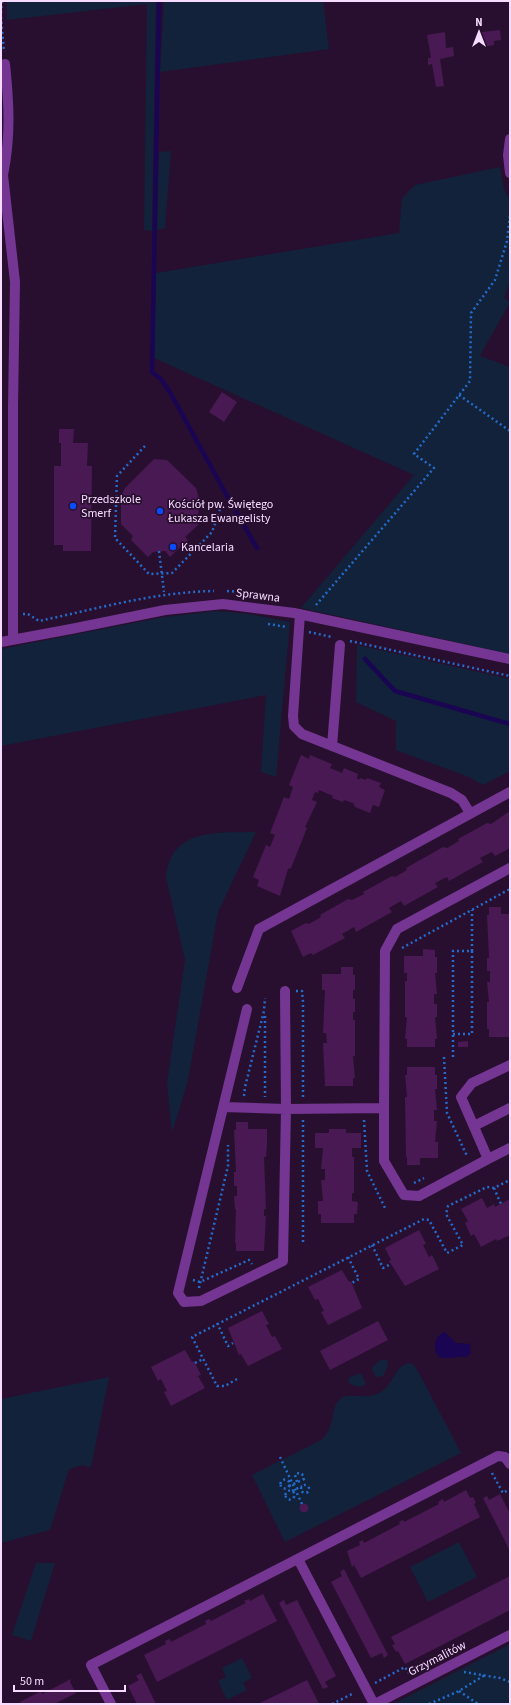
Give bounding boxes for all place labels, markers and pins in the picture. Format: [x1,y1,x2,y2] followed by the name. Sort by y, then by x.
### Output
[81,491,141,522] place label: Przedszkole Smerf
[167,496,273,527] place label: Kościół pw. Świętego Łukasza Ewangelisty
[68,501,78,511] marker: Przedszkole Smerf
[155,506,165,516] marker: Kościół pw. Świętego Łukasza Ewangelisty
[181,539,234,556] place label: Kancelaria
[168,542,178,552] marker: Kancelaria

